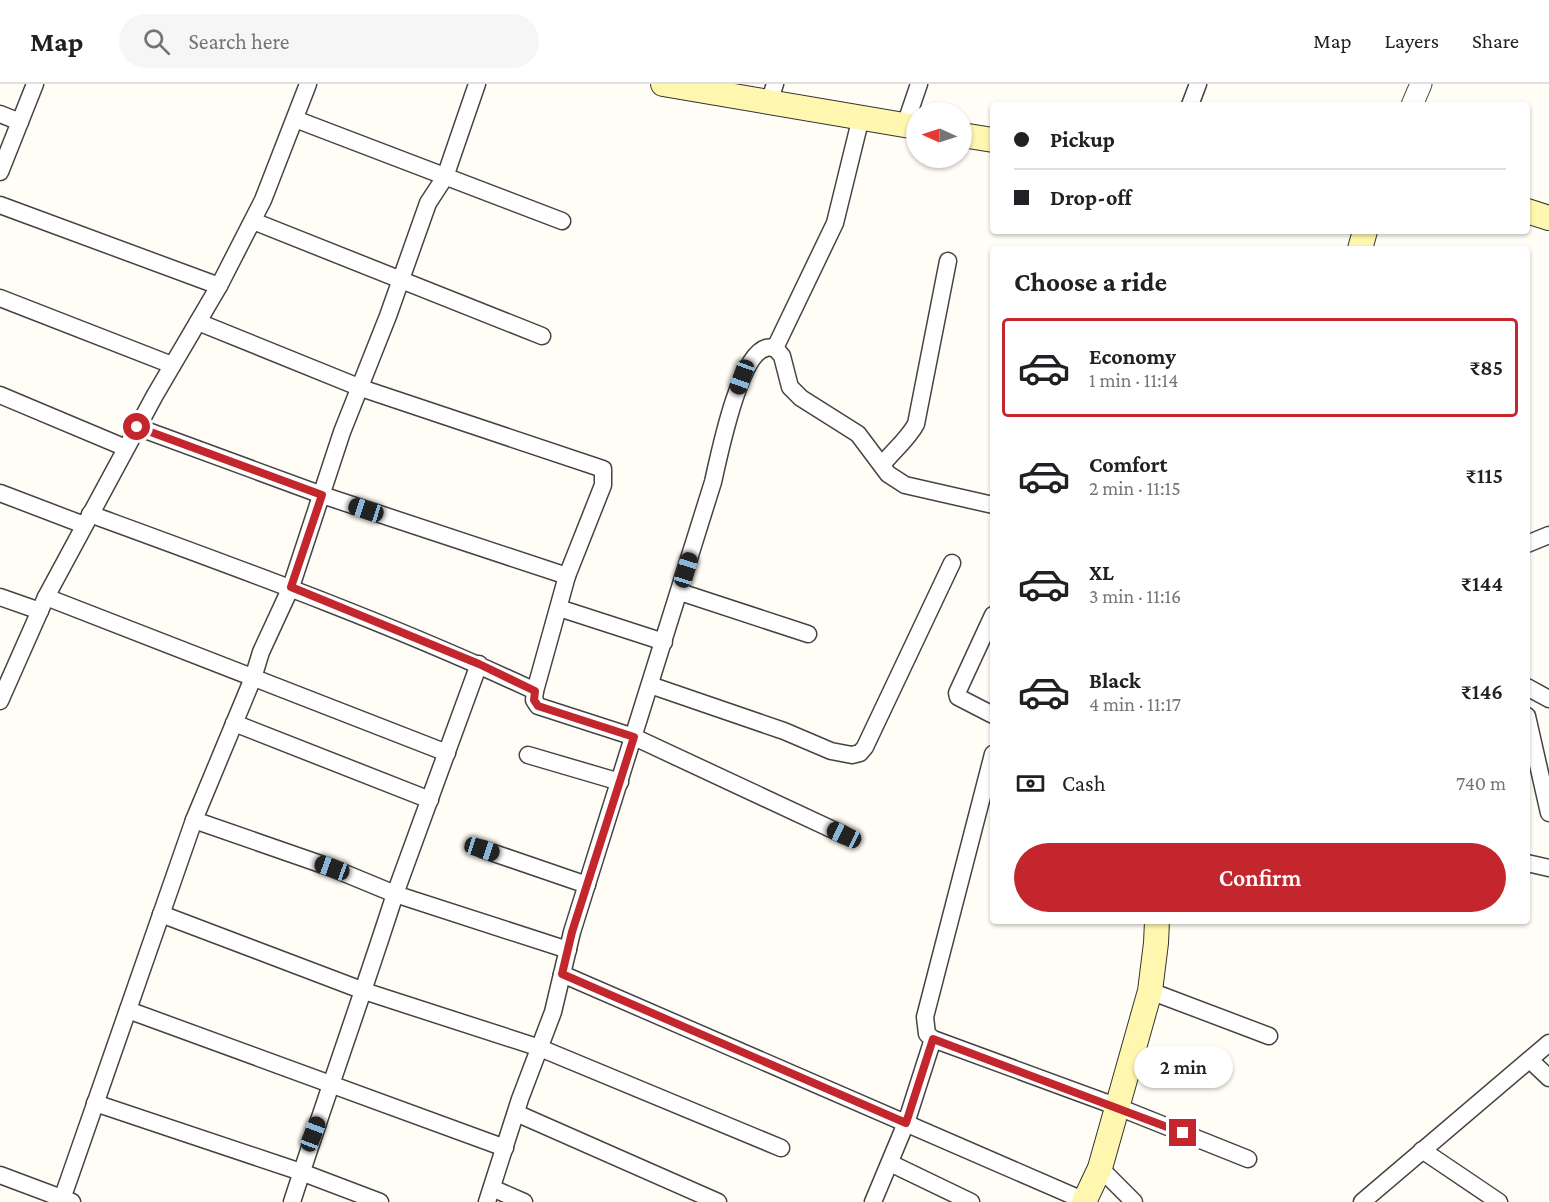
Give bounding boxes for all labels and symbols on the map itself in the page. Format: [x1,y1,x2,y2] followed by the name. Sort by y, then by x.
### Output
[906,102,972,168] north arrow
[727,357,757,397] car
[123,413,150,440] route start
[346,496,386,524] car
[672,550,700,590] car
[824,819,864,851] car
[462,835,502,863] car
[312,853,352,883] car
[1134,1046,1232,1088] callout: 2 min
[298,1114,328,1154] car
[1169,1119,1196,1146] route end

